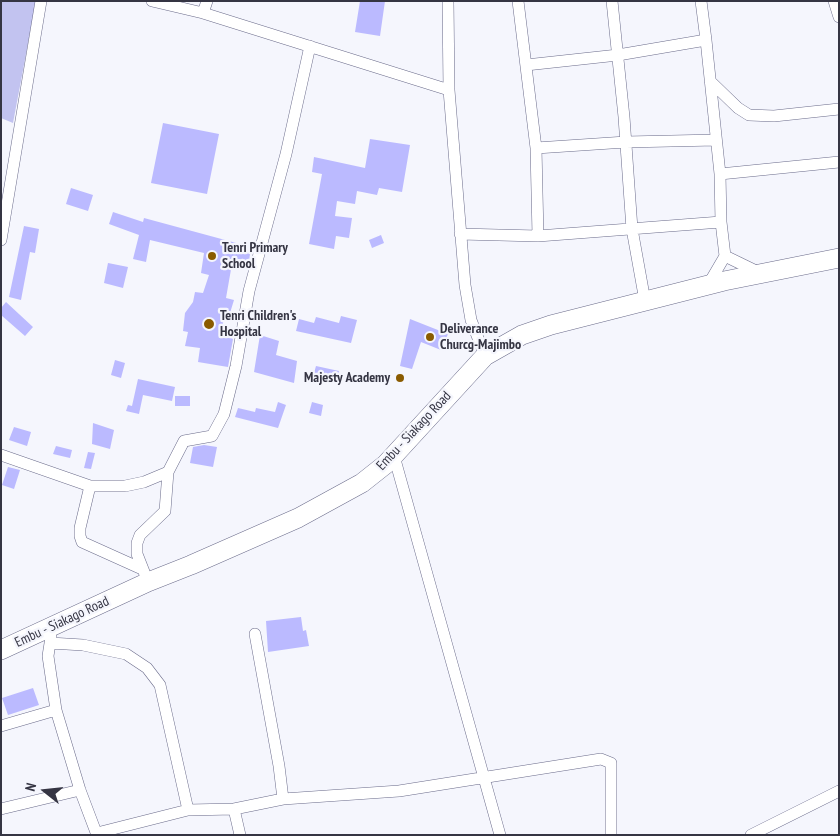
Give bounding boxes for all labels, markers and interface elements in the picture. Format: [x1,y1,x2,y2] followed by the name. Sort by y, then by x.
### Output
[222,240,288,272] place label: Tenri Primary School
[206,250,218,262] marker: Tenri Primary School
[220,308,296,341] place label: Tenri Children's Hospital
[202,317,216,331] marker: Tenri Children's Hospital
[440,321,521,354] place label: Deliverance Churcg-Majimbo
[424,331,436,343] marker: Deliverance Churcg-Majimbo
[304,370,390,386] place label: Majesty Academy
[394,372,406,384] marker: Majesty Academy
[373,388,455,474] street label: Embu - Siakago Road
[12,593,112,651] street label: Embu - Siakago Road
[20,766,70,816] north arrow
[21,781,40,793] text: N

